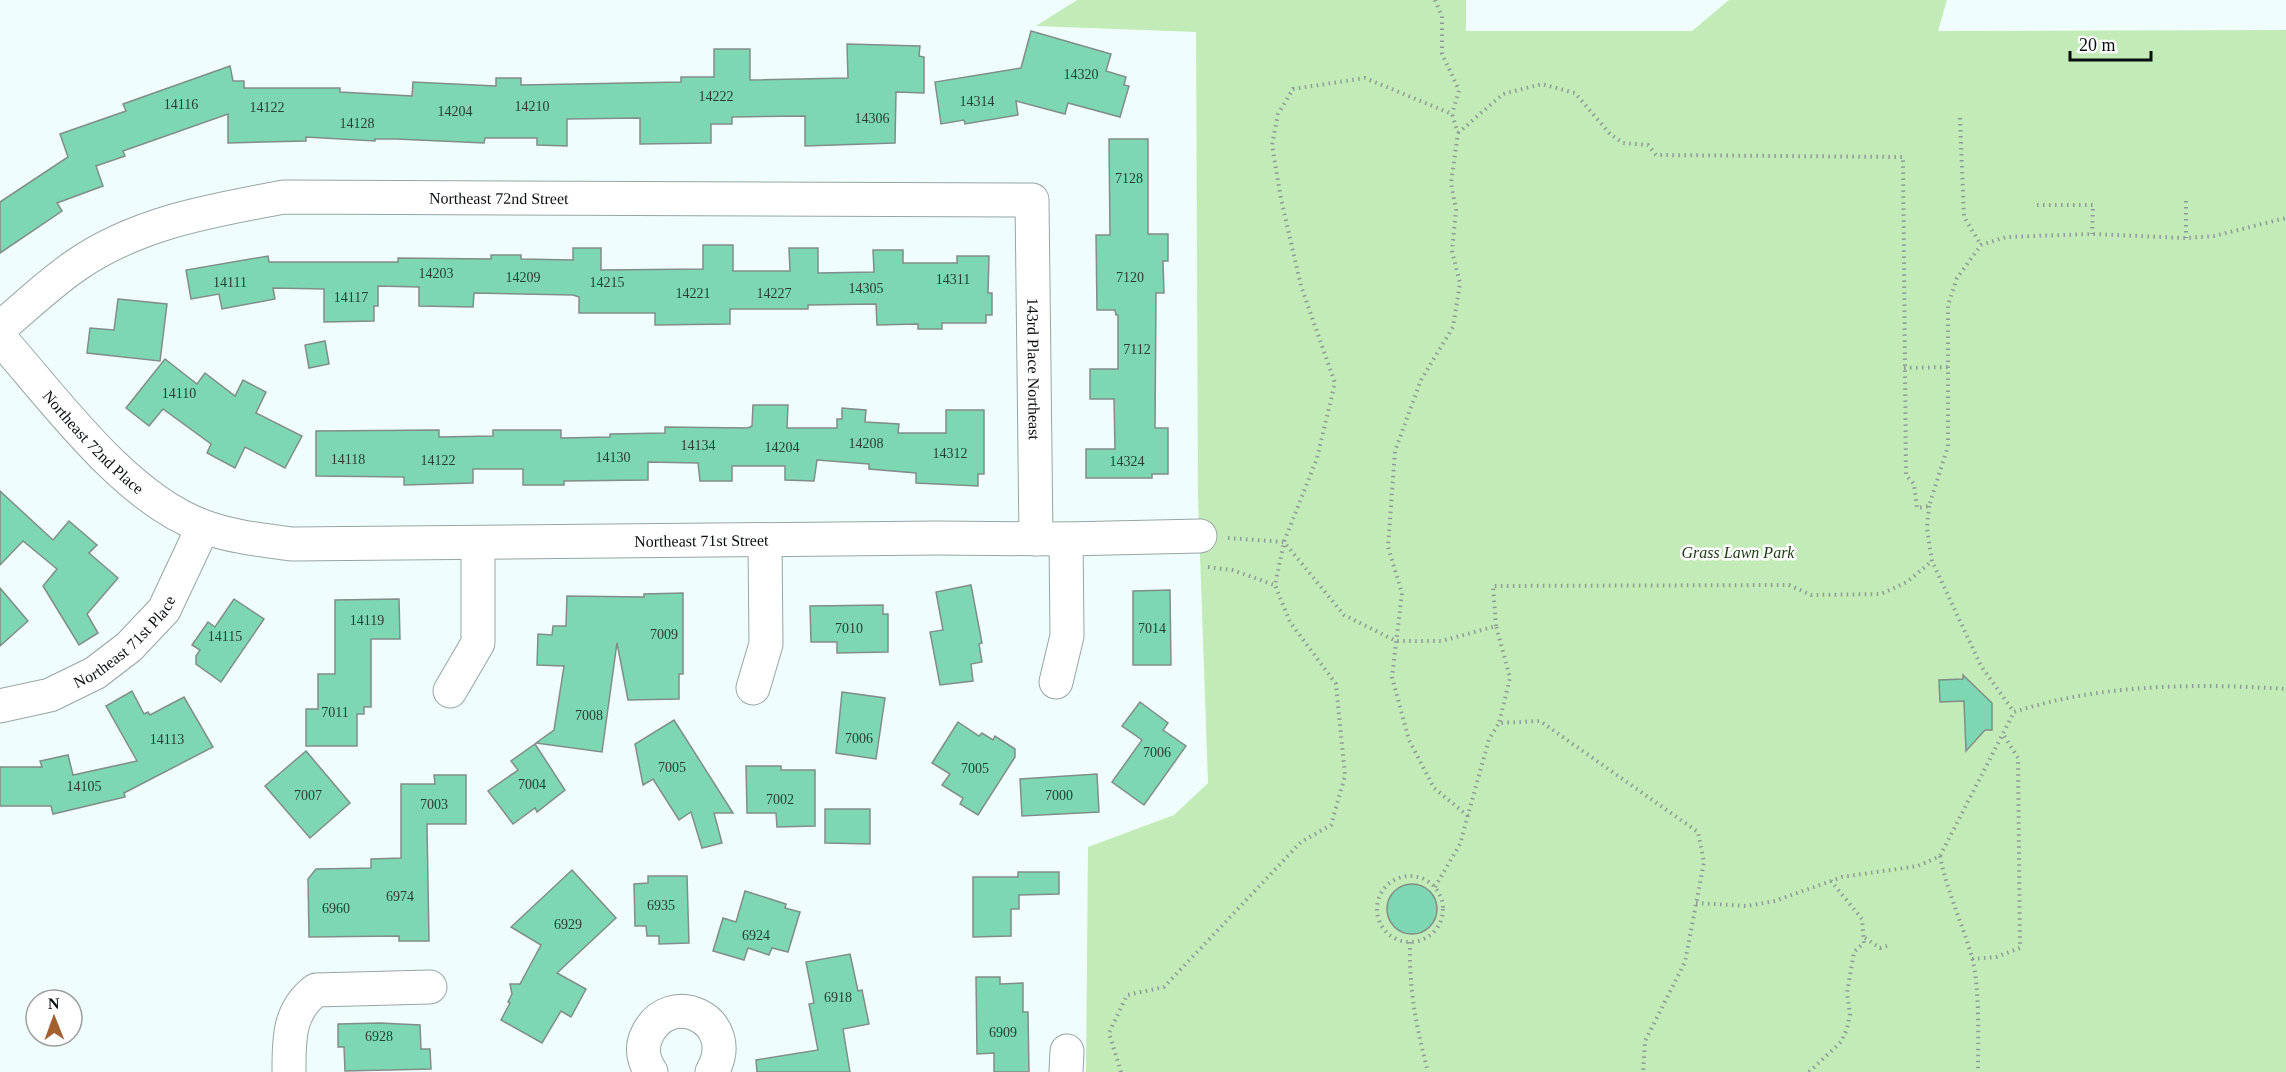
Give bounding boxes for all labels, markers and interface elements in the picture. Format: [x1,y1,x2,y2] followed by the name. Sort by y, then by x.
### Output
[2070,24,2151,62] scale bar
[2079,35,2116,55] text: 20 m
[1064,67,1099,82] house number: 14320
[699,89,734,104] house number: 14222
[960,94,995,109] house number: 14314
[164,97,198,112] house number: 14116
[515,99,550,114] house number: 14210
[250,100,285,115] house number: 14122
[438,104,473,119] house number: 14204
[855,111,890,126] house number: 14306
[340,116,375,131] house number: 14128
[1115,171,1143,186] house number: 7128
[429,189,569,207] street label: Northeast 72nd Street
[419,266,454,281] house number: 14203
[506,270,541,285] house number: 14209
[1116,270,1144,285] house number: 7120
[936,272,970,287] house number: 14311
[213,275,247,290] house number: 14111
[590,275,625,290] house number: 14215
[849,281,884,296] house number: 14305
[676,286,711,301] house number: 14221
[757,286,792,301] house number: 14227
[334,290,368,305] house number: 14117
[1025,297,1043,441] street label: 143rd Place Northeast
[1123,342,1151,357] house number: 7112
[162,386,196,401] house number: 14110
[40,387,147,497] street label: Northeast 72nd Place
[849,436,884,451] house number: 14208
[681,438,716,453] house number: 14134
[765,440,800,455] house number: 14204
[933,446,968,461] house number: 14312
[596,450,631,465] house number: 14130
[331,452,365,467] house number: 14118
[421,453,456,468] house number: 14122
[1110,454,1145,469] house number: 14324
[634,531,769,549] street label: Northeast 71st Street
[1682,544,1795,561] park label: Grass Lawn Park
[71,593,178,691] street label: Northeast 71st Place
[350,613,384,628] house number: 14119
[835,621,863,636] house number: 7010
[1138,621,1166,636] house number: 7014
[650,627,678,642] house number: 7009
[208,629,242,644] house number: 14115
[321,705,349,720] house number: 7011
[575,708,603,723] house number: 7008
[845,731,873,746] house number: 7006
[150,732,184,747] house number: 14113
[1143,745,1171,760] house number: 7006
[658,760,686,775] house number: 7005
[961,761,989,776] house number: 7005
[518,777,546,792] house number: 7004
[67,779,102,794] house number: 14105
[294,788,322,803] house number: 7007
[1045,788,1073,803] house number: 7000
[766,792,794,807] house number: 7002
[420,797,448,812] house number: 7003
[386,889,414,904] house number: 6974
[647,898,675,913] house number: 6935
[322,901,350,916] house number: 6960
[554,917,582,932] house number: 6929
[742,928,770,943] house number: 6924
[24,988,84,1048] north arrow
[824,990,852,1005] house number: 6918
[48,995,60,1012] text: N
[989,1025,1017,1040] house number: 6909
[365,1029,393,1044] house number: 6928

